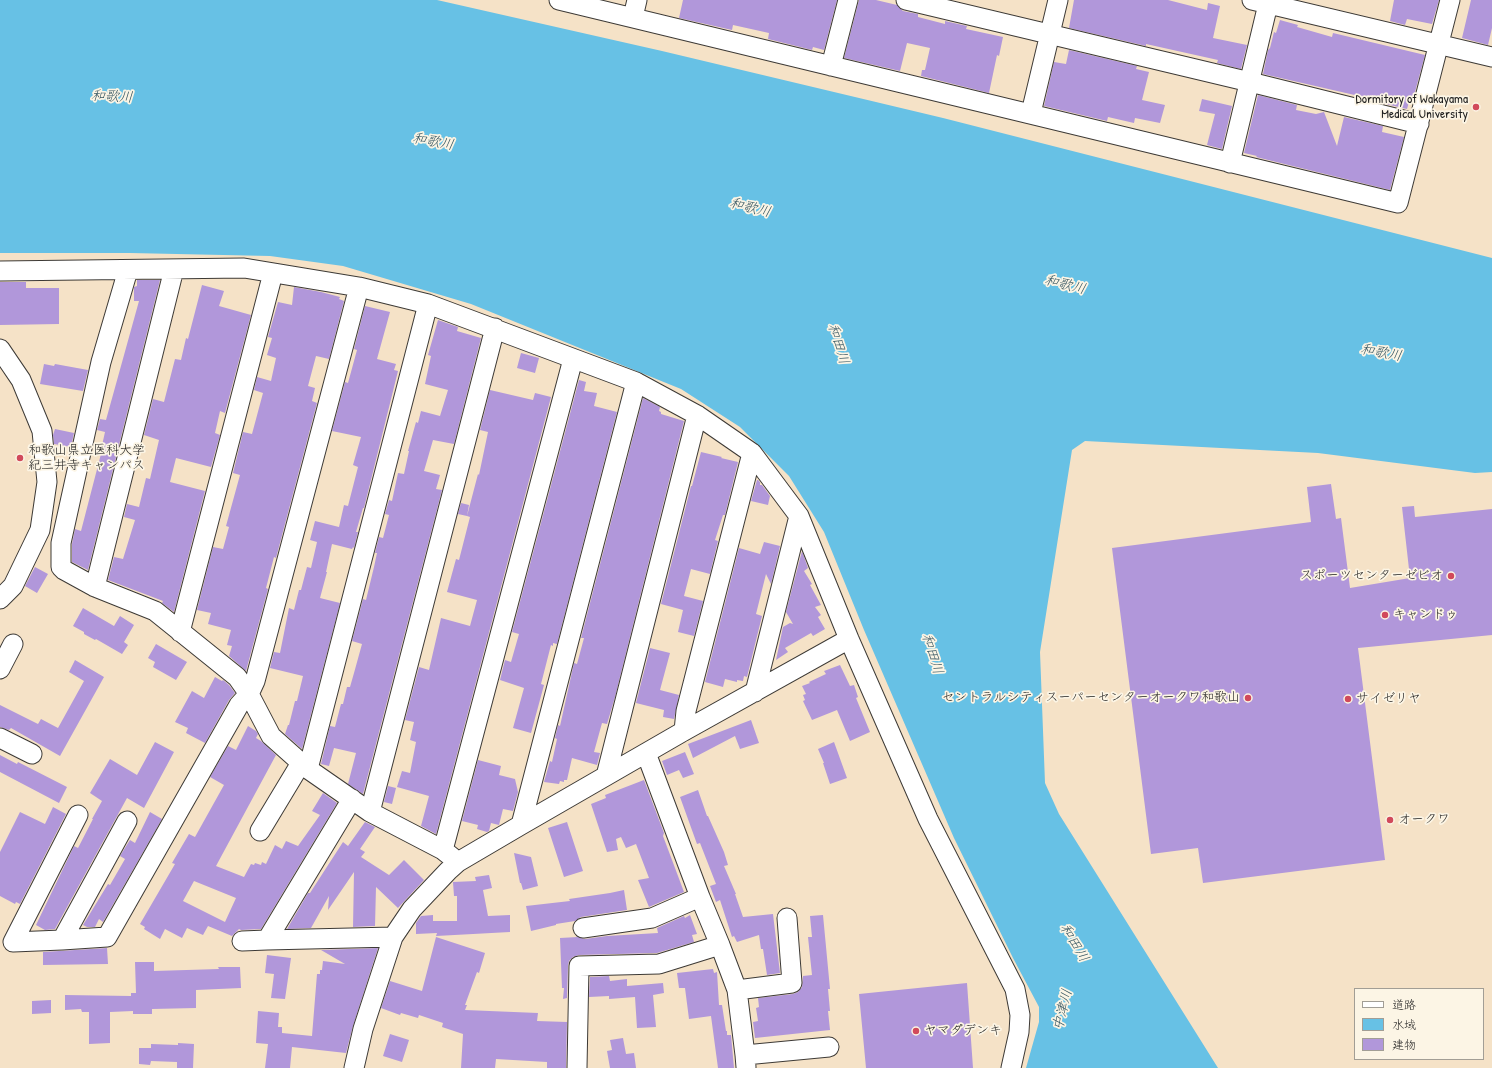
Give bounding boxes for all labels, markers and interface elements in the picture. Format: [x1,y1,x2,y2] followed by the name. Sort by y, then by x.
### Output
[91,88,133,106] water label: 和歌川
[1356,92,1468,123] place label: Dormitory of Wakayama Medical University
[1471,102,1481,112] marker: Dormitory of Wakayama Medical University
[411,130,455,154] water label: 和歌川
[728,195,772,221] water label: 和歌川
[1043,272,1087,298] water label: 和歌川
[824,321,852,367] water label: 和田川
[1359,341,1403,365] water label: 和歌川
[28,443,145,474] place label: 和歌山県立医科大学 紀三井寺キャンパス
[15,453,25,463] marker: 和歌山県立医科大学 紀三井寺キャンパス
[1300,568,1443,584] place label: スポーツセンターゼビオ
[1446,571,1456,581] marker: スポーツセンターゼビオ
[1393,607,1458,623] place label: キャンドゥ
[1380,610,1390,620] marker: キャンドゥ
[918,631,946,677] water label: 和田川
[942,690,1240,706] place label: セントラルシティスーパーセンターオークワ和歌山
[1356,691,1421,707] place label: サイゼリヤ
[1243,693,1253,703] marker: セントラルシティスーパーセンターオークワ和歌山
[1343,694,1353,704] marker: サイゼリヤ
[1398,812,1450,828] place label: オークワ
[1385,815,1395,825] marker: オークワ
[1056,921,1092,965] water label: 和田川
[1050,988,1076,1032] water label: 中津川
[1354,988,1484,1060] legend
[1392,996,1416,1013] text: 道路
[1392,1016,1416,1033] text: 水域
[924,1023,1002,1039] place label: ヤマダデンキ
[911,1026,921,1036] marker: ヤマダデンキ
[1392,1036,1416,1053] text: 建物

